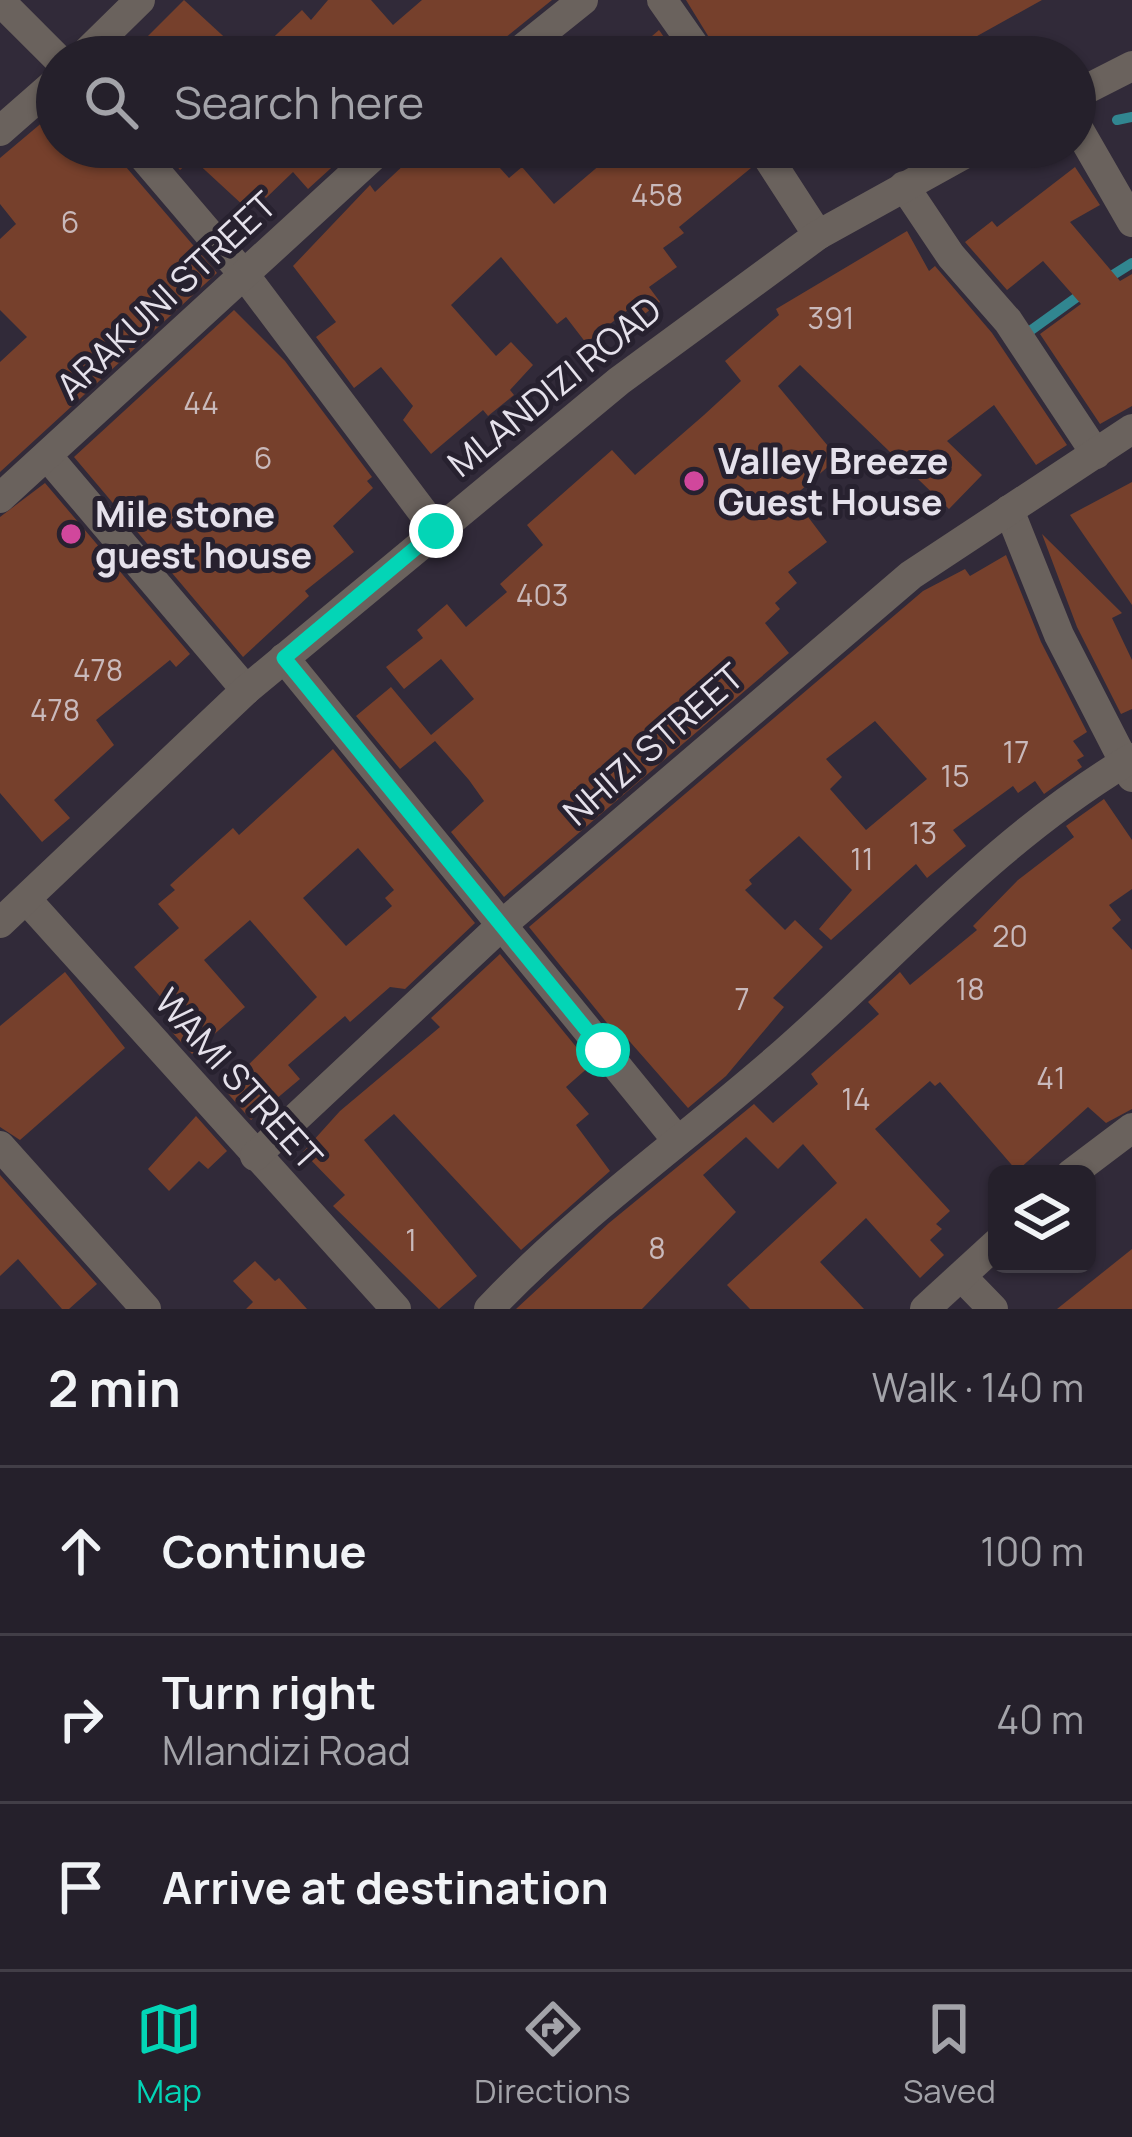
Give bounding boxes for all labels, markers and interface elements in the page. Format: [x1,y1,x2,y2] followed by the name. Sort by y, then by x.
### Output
[36,36,1096,168] search box
[78,69,144,135] icon: search
[174,71,424,133] text: Search here
[631,174,683,215] house number: 458
[45,180,287,410] street label: ARAKUNI STREET
[61,201,79,242] house number: 6
[437,285,671,487] street label: MLANDIZI ROAD
[808,297,854,338] house number: 391
[183,382,219,423] house number: 44
[718,436,949,526] place label: Valley Breeze Guest House
[254,437,272,478] house number: 6
[681,468,707,494] marker: Valley Breeze Guest House
[95,489,312,579] place label: Mile stone guest house
[409,504,463,558] route end
[58,521,84,547] marker: Mile stone guest house
[516,574,568,615] house number: 403
[73,649,123,690] house number: 478
[552,652,754,836] street label: NHIZI STREET
[30,689,80,730] house number: 478
[1003,731,1029,772] house number: 17
[940,755,970,796] house number: 15
[909,812,937,853] house number: 13
[850,838,874,879] house number: 11
[992,915,1028,956] house number: 20
[955,968,985,1009] house number: 18
[144,978,334,1181] street label: WAMI STREET
[734,978,750,1019] house number: 7
[576,1023,630,1077] route start
[1036,1057,1066,1098] house number: 41
[841,1078,871,1119] house number: 14
[988,1165,1096,1273] map controls
[988,1165,1096,1273] button: layers
[405,1219,417,1260] house number: 1
[648,1227,666,1268] house number: 8
[48,1353,181,1422] text: 2 min
[872,1360,1084,1414] text: Walk · 140 m
[48,1518,114,1584] icon: ahead
[162,1520,367,1582] text: Continue
[980,1524,1084,1578] text: 100 m
[162,1661,376,1723] text: Turn right
[48,1686,114,1752] icon: right
[996,1692,1084,1746] text: 40 m
[162,1723,411,1777] text: Mlandizi Road
[48,1854,114,1920] icon: arrive
[162,1856,609,1918] text: Arrive at destination
[136,1996,202,2113] tab: Map
[474,1996,631,2113] tab: Directions
[903,1996,996,2113] tab: Saved

